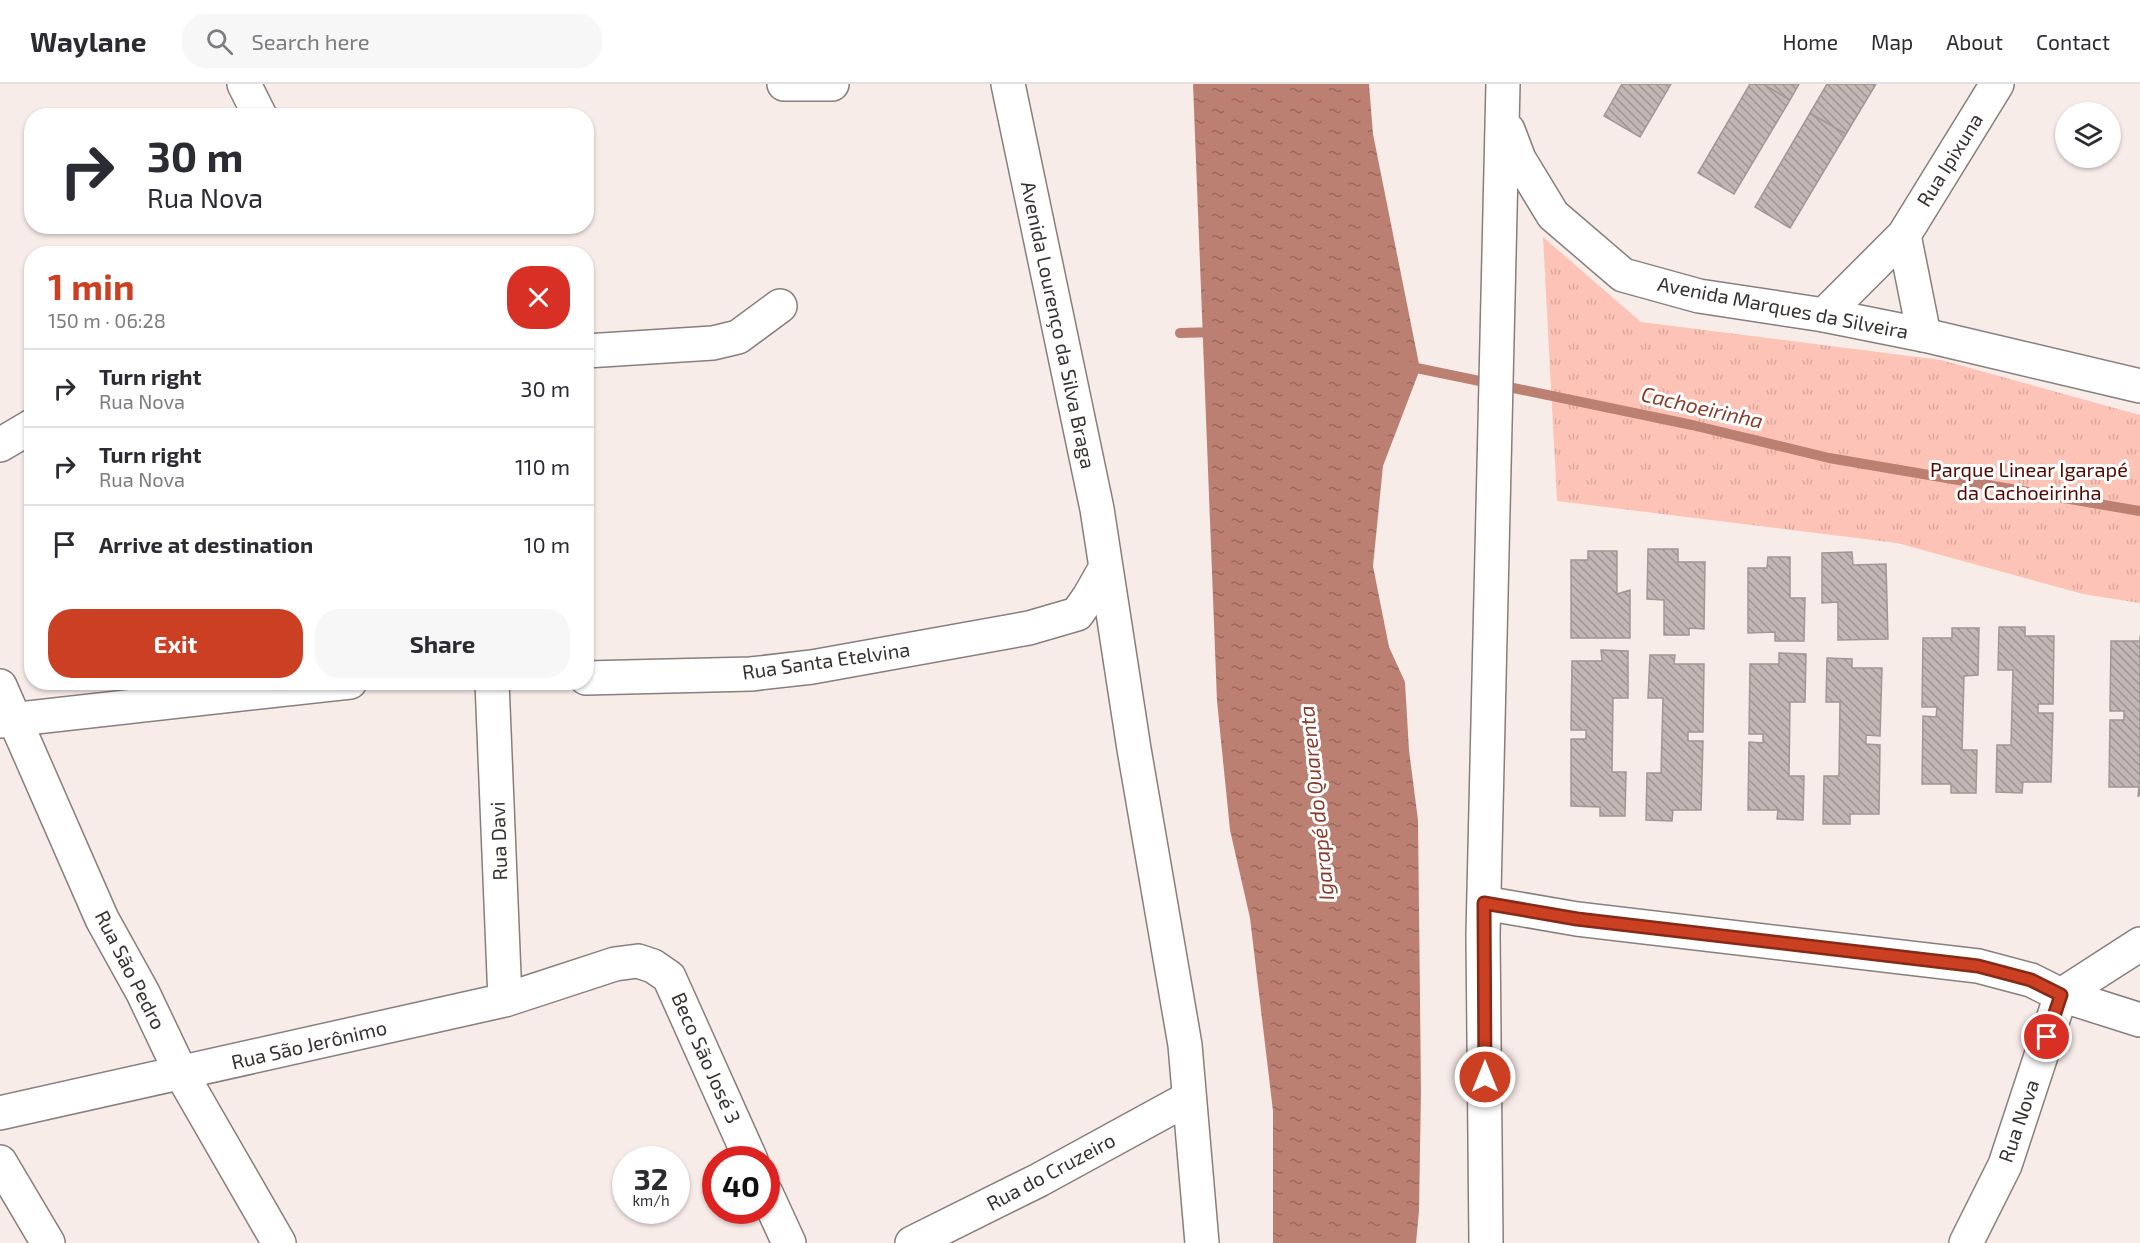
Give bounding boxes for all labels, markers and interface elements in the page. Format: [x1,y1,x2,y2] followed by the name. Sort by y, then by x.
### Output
[182,14,602,68] search box
[30,24,146,58] text: Waylane
[203,25,236,58] icon: search
[251,28,370,54] text: Search here
[1782,29,1838,54] text: Home
[1871,29,1913,54] text: Map
[1946,29,2003,54] text: About
[2036,29,2110,54] text: Contact
[2055,102,2121,168] map controls
[2055,102,2121,168] button: layers
[1911,108,1987,211] street label: Rua Ipixuna
[147,130,243,180] text: 30 m
[48,132,126,210] icon: right
[1016,179,1101,471] street label: Avenida Lourenço da Silva Braga
[147,181,263,213] text: Rua Nova
[48,264,135,307] text: 1 min
[507,266,570,329] button: close
[1656,271,1911,343] street label: Avenida Marques da Silveira
[48,308,166,332] text: 150 m · 06:28
[99,363,201,389] text: Turn right
[48,372,81,405] icon: right
[520,375,570,401] text: 30 m
[1639,380,1766,433] water label: Cachoeirinha
[99,389,185,413] text: Rua Nova
[99,441,201,467] text: Turn right
[48,450,81,483] icon: right
[515,453,570,479] text: 110 m
[1930,457,2128,504] park label: Parque Linear Igarapé da Cachoeirinha
[99,467,185,491] text: Rua Nova
[48,528,81,561] icon: arrive
[99,531,313,557] text: Arrive at destination
[524,531,570,557] text: 10 m
[48,609,303,678] button: Exit
[315,609,570,678] button: Share
[740,636,911,684] street label: Rua Santa Etelvina
[1293,704,1339,902] water label: Igarapé do Quarenta
[485,801,511,881] street label: Rua Davi
[91,906,171,1033] street label: Rua São Pedro
[667,988,747,1127] street label: Beco São José 3
[2021,1011,2072,1062] pin
[229,1014,389,1074] street label: Rua São Jerônimo
[2030,1020,2063,1053] icon: arrive
[1453,1045,1517,1109] position arrow
[1993,1076,2043,1165] street label: Rua Nova
[982,1127,1119,1215] street label: Rua do Cruzeiro
[702,1146,780,1224] speed limit sign: 40
[634,1160,668,1196] text: 32
[632,1191,670,1209] text: km/h

